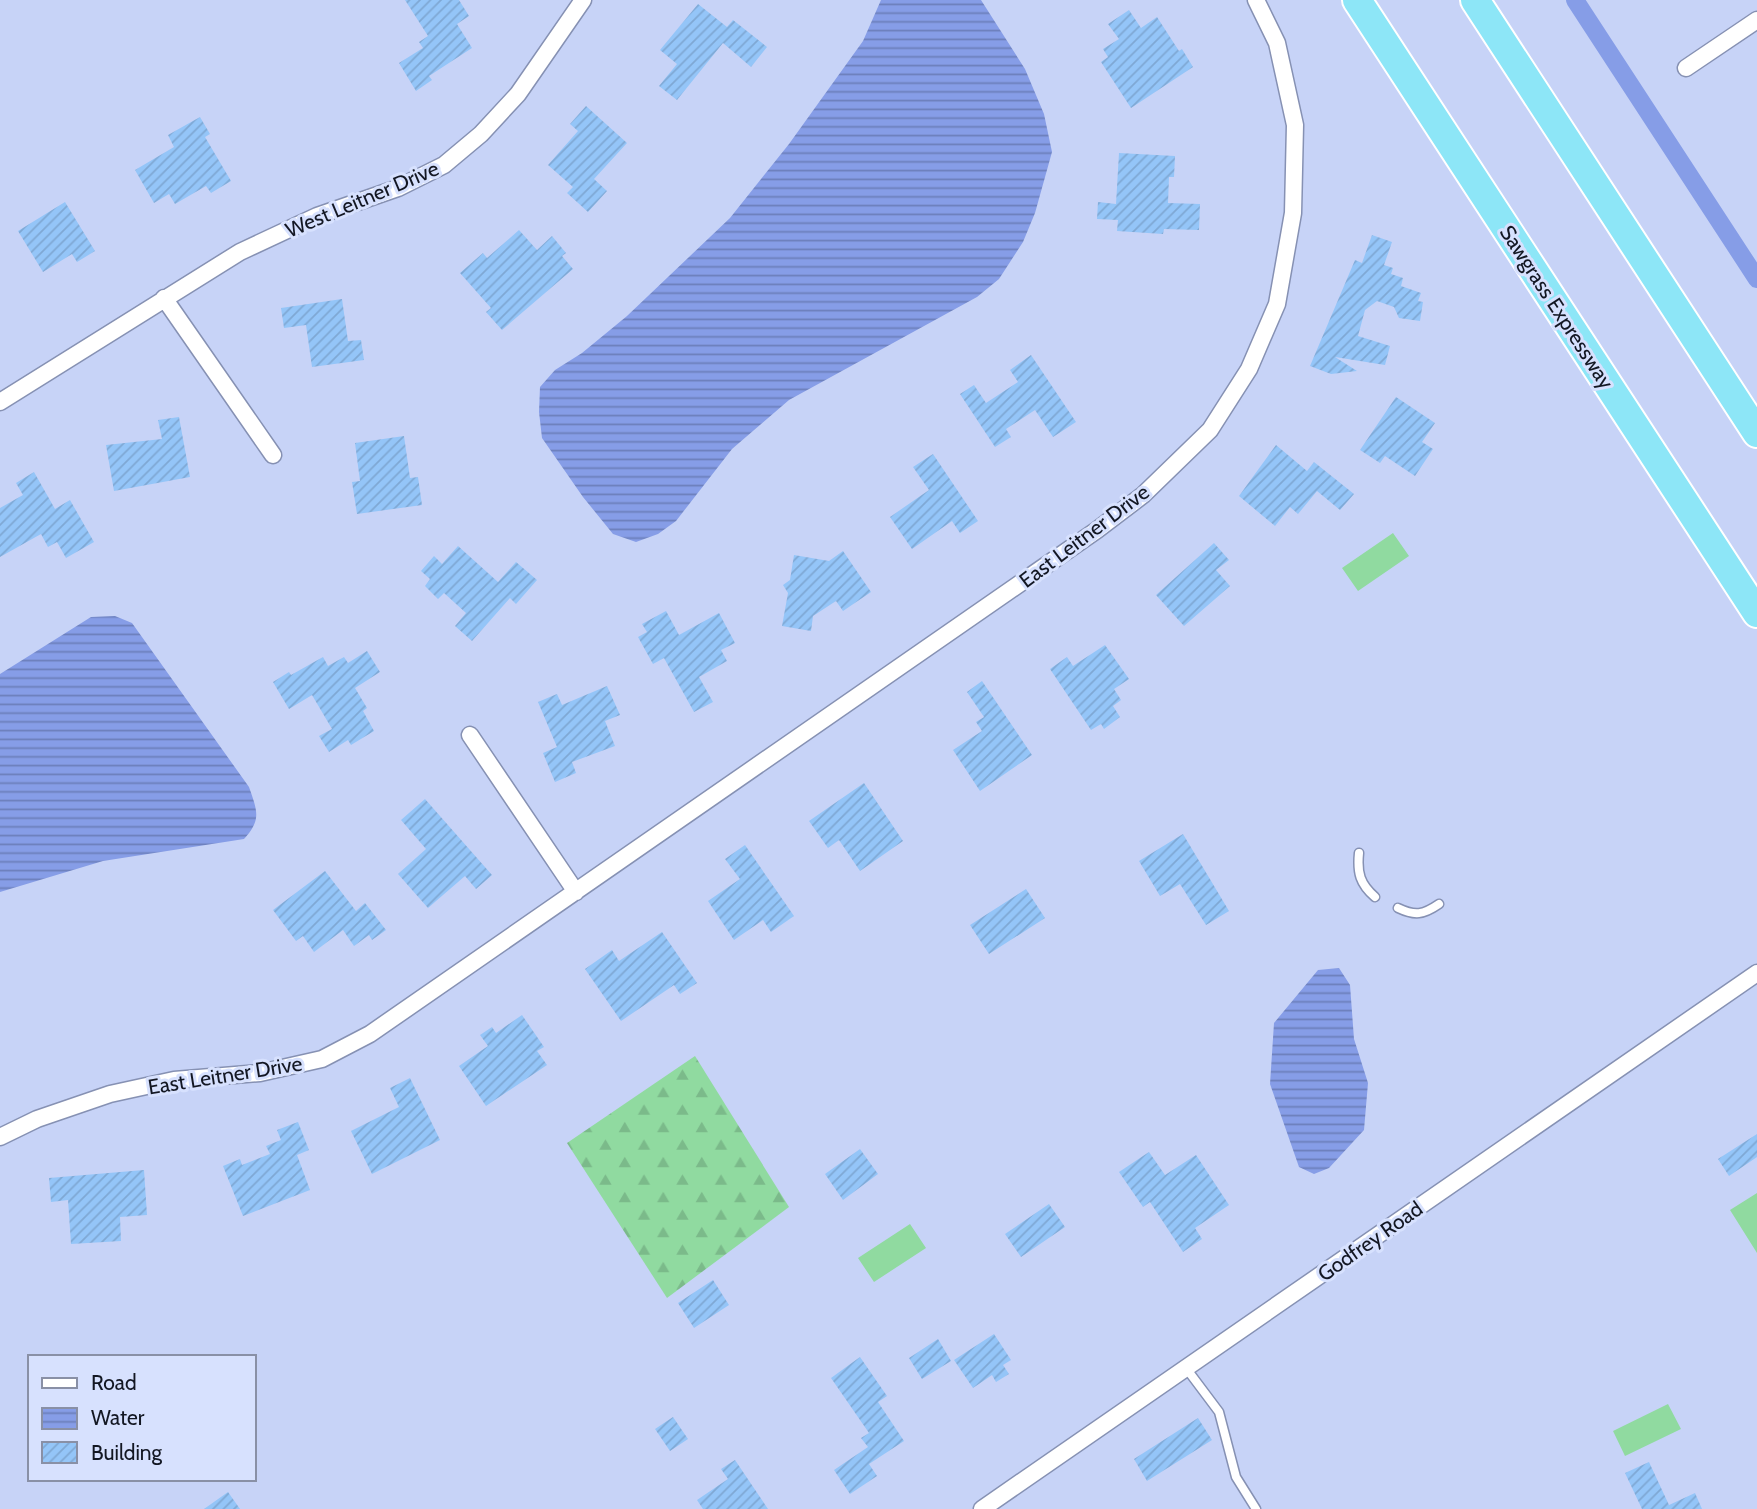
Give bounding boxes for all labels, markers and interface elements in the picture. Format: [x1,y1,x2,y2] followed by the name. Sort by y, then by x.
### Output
[282,155,443,243] street label: West Leitner Drive
[1495,221,1619,394] street label: Sawgrass Expressway
[1014,479,1154,593] street label: East Leitner Drive
[146,1050,304,1100] street label: East Leitner Drive
[1313,1196,1427,1286] street label: Godfrey Road
[28,1355,256,1481] legend
[91,1370,137,1395] text: Road
[91,1405,145,1430] text: Water
[91,1440,163,1465] text: Building

